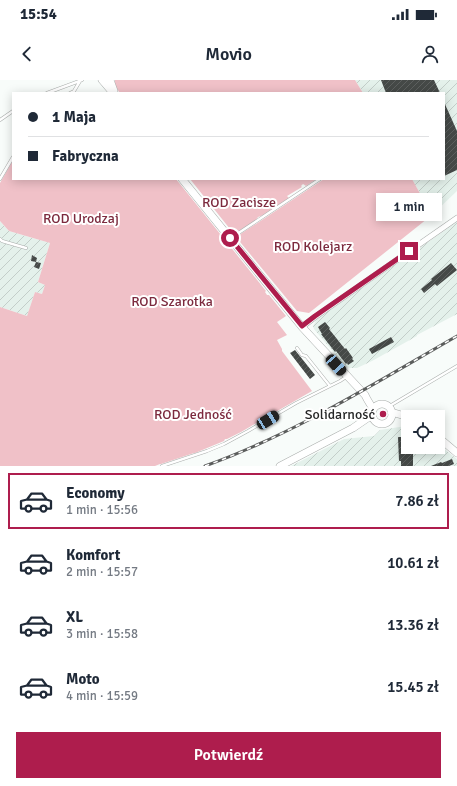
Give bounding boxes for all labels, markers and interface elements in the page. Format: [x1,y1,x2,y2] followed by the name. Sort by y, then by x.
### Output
[20,5,57,23] text: 15:54
[16,43,38,65] icon: back
[205,43,252,65] text: Movio
[419,43,441,65] icon: person
[52,108,96,126] text: 1 Maja
[52,147,119,165] text: Fabryczna
[376,193,442,221] callout: 1 min
[202,194,276,211] park label: ROD Zacisze
[393,199,425,215] text: 1 min
[43,210,119,227] park label: ROD Urodzaj
[221,229,239,247] route start
[274,238,352,255] park label: ROD Kolejarz
[400,242,418,260] route end
[131,293,213,310] park label: ROD Szarotka
[324,352,348,378] car
[154,406,232,423] park label: ROD Jedność
[305,406,375,423] place label: Solidarność
[255,409,281,431] car
[378,409,388,419] marker: Solidarność
[401,410,445,454] map controls
[401,410,445,454] button: locate
[18,483,54,519] icon: car
[66,484,125,502] text: Economy
[395,492,439,510] text: 7.86 zł
[66,502,138,518] text: 1 min · 15:56
[18,545,54,581] icon: car
[66,546,120,564] text: Komfort
[387,554,439,572] text: 10.61 zł
[66,564,138,580] text: 2 min · 15:57
[18,607,54,643] icon: car
[66,608,83,626] text: XL
[387,616,439,634] text: 13.36 zł
[66,626,138,642] text: 3 min · 15:58
[18,669,54,705] icon: car
[66,670,100,688] text: Moto
[387,678,439,696] text: 15.45 zł
[66,688,138,704] text: 4 min · 15:59
[16,732,441,778] button: Potwierdź

